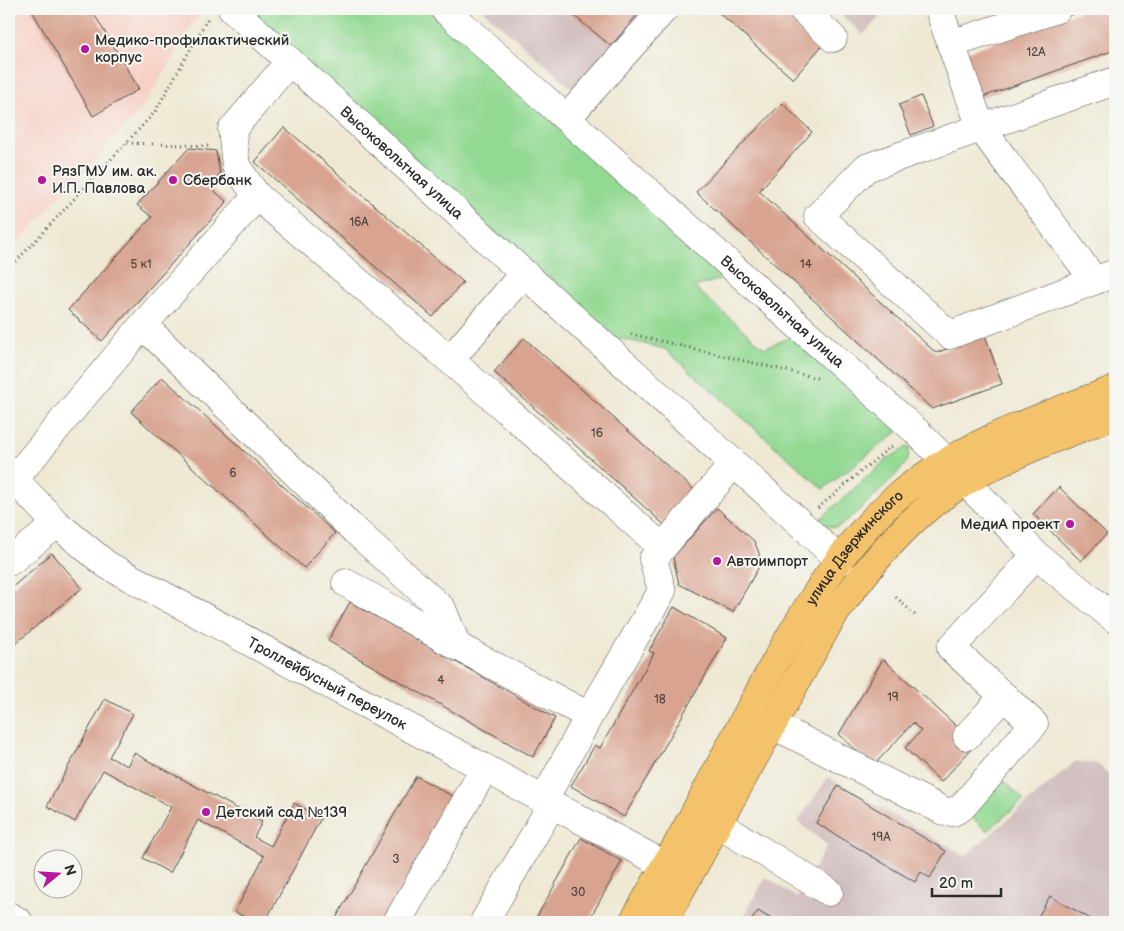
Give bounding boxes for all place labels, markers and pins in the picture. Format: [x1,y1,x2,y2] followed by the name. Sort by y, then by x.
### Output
[95,31,289,67] place label: Медико-профилактический корпус
[79,43,91,55] marker: Медико-профилактический корпус
[52,162,157,198] place label: РязГМУ им. ак. И.П. Павлова
[183,171,252,190] place label: Сбербанк
[36,174,48,186] marker: РязГМУ им. ак. И.П. Павлова
[167,174,179,186] marker: Сбербанк
[960,515,1060,534] place label: МедиА проект
[1064,518,1076,530] marker: МедиА проект
[726,552,808,571] place label: Автоимпорт
[711,555,723,567] marker: Автоимпорт
[216,803,347,822] place label: Детский сад №139
[200,806,212,818] marker: Детский сад №139

